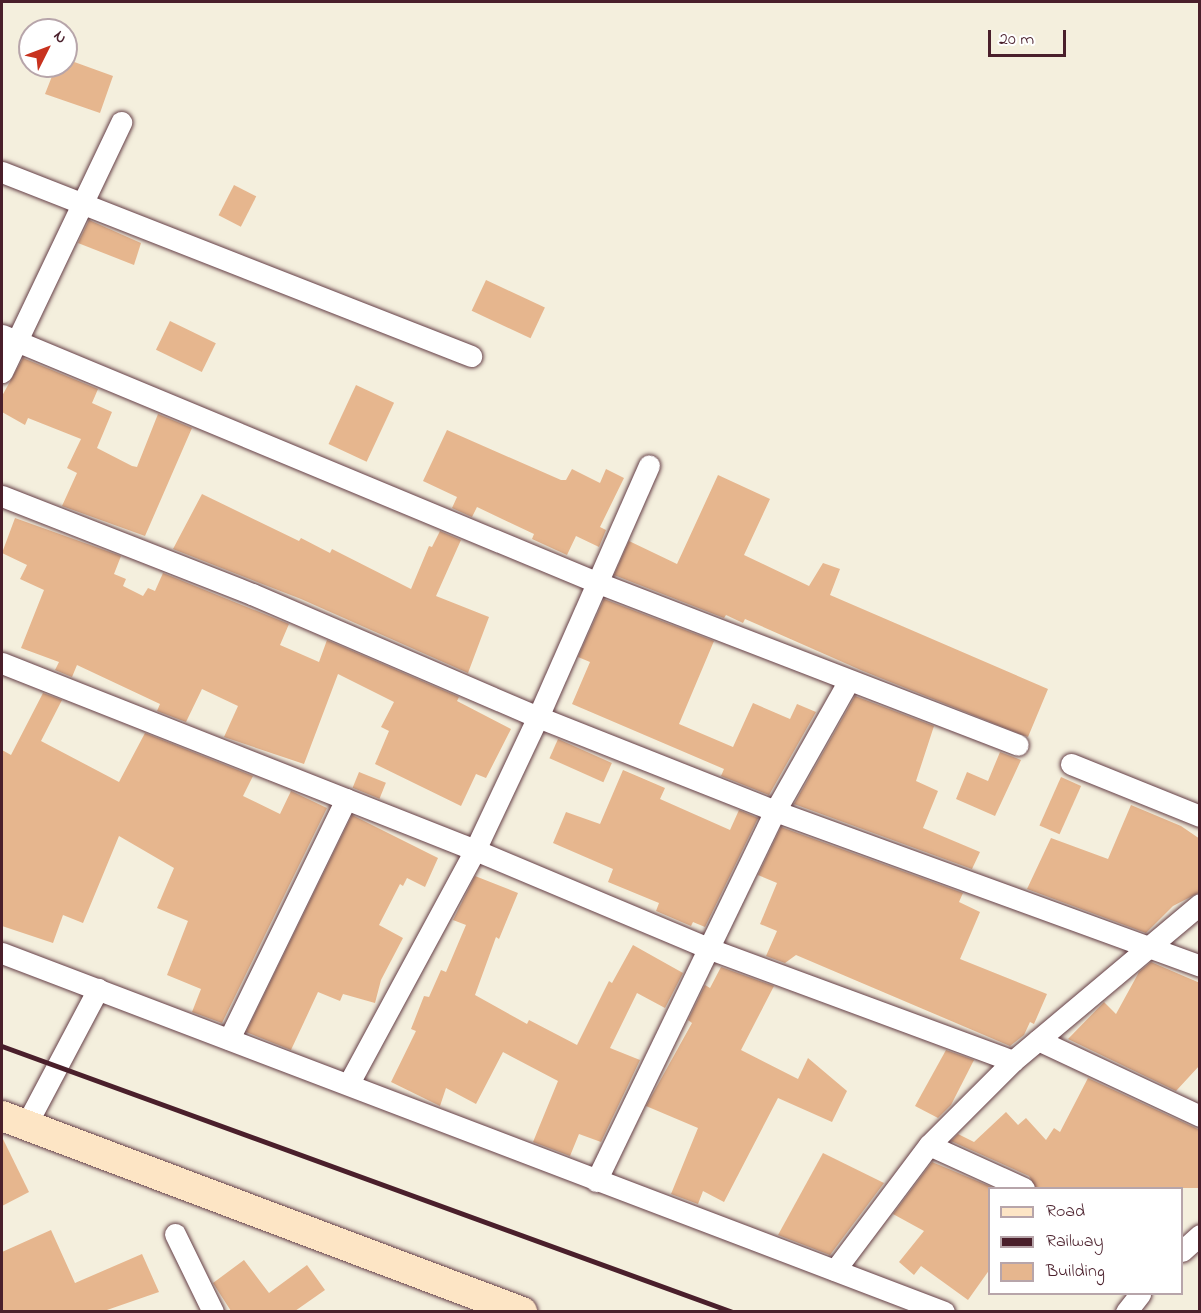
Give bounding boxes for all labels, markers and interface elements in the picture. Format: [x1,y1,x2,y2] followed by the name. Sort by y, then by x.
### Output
[18,18,78,78] north arrow
[991,18,1069,56] scale bar
[47,25,72,49] text: N
[999,27,1034,53] text: 20 m
[988,1187,1183,1295] legend
[1046,1199,1085,1225] text: Road
[1046,1229,1103,1255] text: Railway
[1046,1259,1105,1285] text: Building

